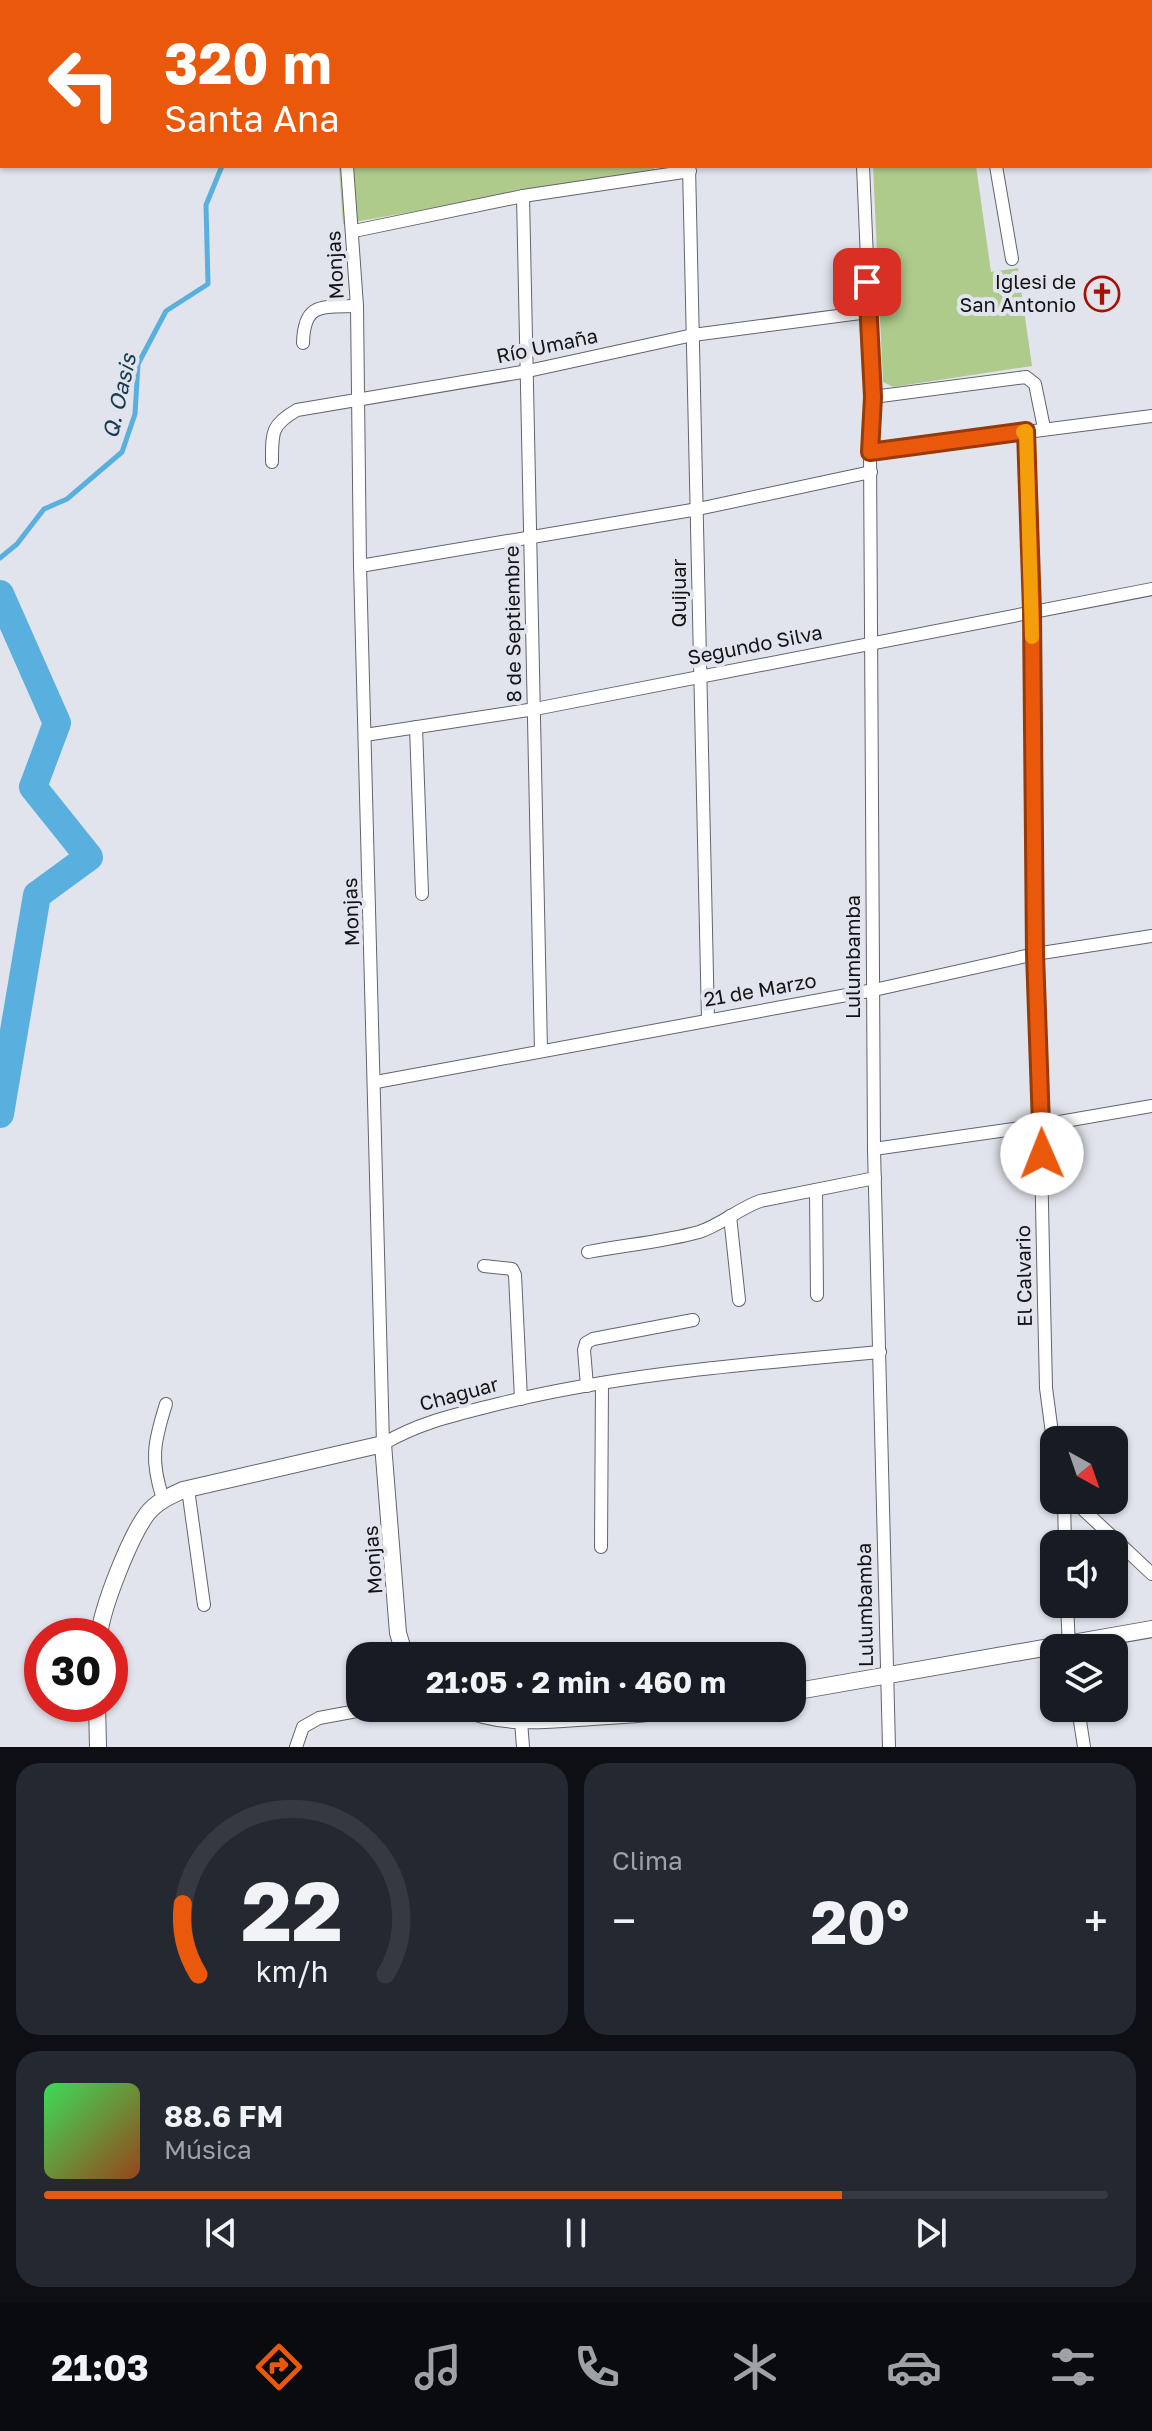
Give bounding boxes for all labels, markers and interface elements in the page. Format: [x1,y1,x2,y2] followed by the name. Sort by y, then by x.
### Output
[164,29,332,96] text: 320 m
[32,32,136,136] icon: left
[164,97,340,140] text: Santa Ana
[320,230,348,300] street label: Monjas
[833,248,901,316] pin
[845,260,889,304] icon: arrive
[959,269,1076,316] place label: Iglesi de San Antonio
[1083,275,1121,313] church icon: Iglesi de San Antonio
[494,323,600,367] street label: Río Umaña
[96,350,142,441] water label: Q. Oasis
[499,545,525,703] street label: 8 de Septiembre
[666,558,690,627] street label: Quijuar
[686,619,824,669] street label: Segundo Silva
[337,877,363,947] street label: Monjas
[840,895,864,1019] street label: Lulumbamba
[702,967,818,1011] street label: 21 de Marzo
[1000,1112,1084,1196] position arrow
[1010,1225,1036,1327] street label: El Calvario
[417,1371,501,1415] street label: Chaguar
[1040,1426,1128,1514] north arrow
[1040,1426,1128,1722] map controls
[358,1525,386,1595] street label: Monjas
[1040,1530,1128,1618] button: sound
[851,1543,877,1667] street label: Lulumbamba
[24,1618,128,1722] speed limit sign: 30
[1040,1634,1128,1722] button: layers
[426,1664,726,1700] text: 21:05 · 2 min · 460 m
[612,1845,683,1876] text: Clima
[241,1859,343,1959] text: 22
[811,1885,910,1957] text: 20°
[612,1894,636,1947] text: −
[1084,1894,1108,1947] text: +
[256,1954,328,1988] text: km/h
[164,2098,283,2134] text: 88.6 FM
[164,2134,252,2165] text: Música
[199,2211,243,2255] icon: previous
[554,2211,598,2255] icon: pause
[909,2211,953,2255] icon: next
[251,2339,307,2395] icon: directions
[410,2339,466,2395] icon: music
[569,2339,625,2395] icon: phone
[727,2339,783,2395] icon: climate
[886,2339,942,2395] icon: car
[1045,2339,1101,2395] icon: filters
[51,2346,149,2389] text: 21:03

